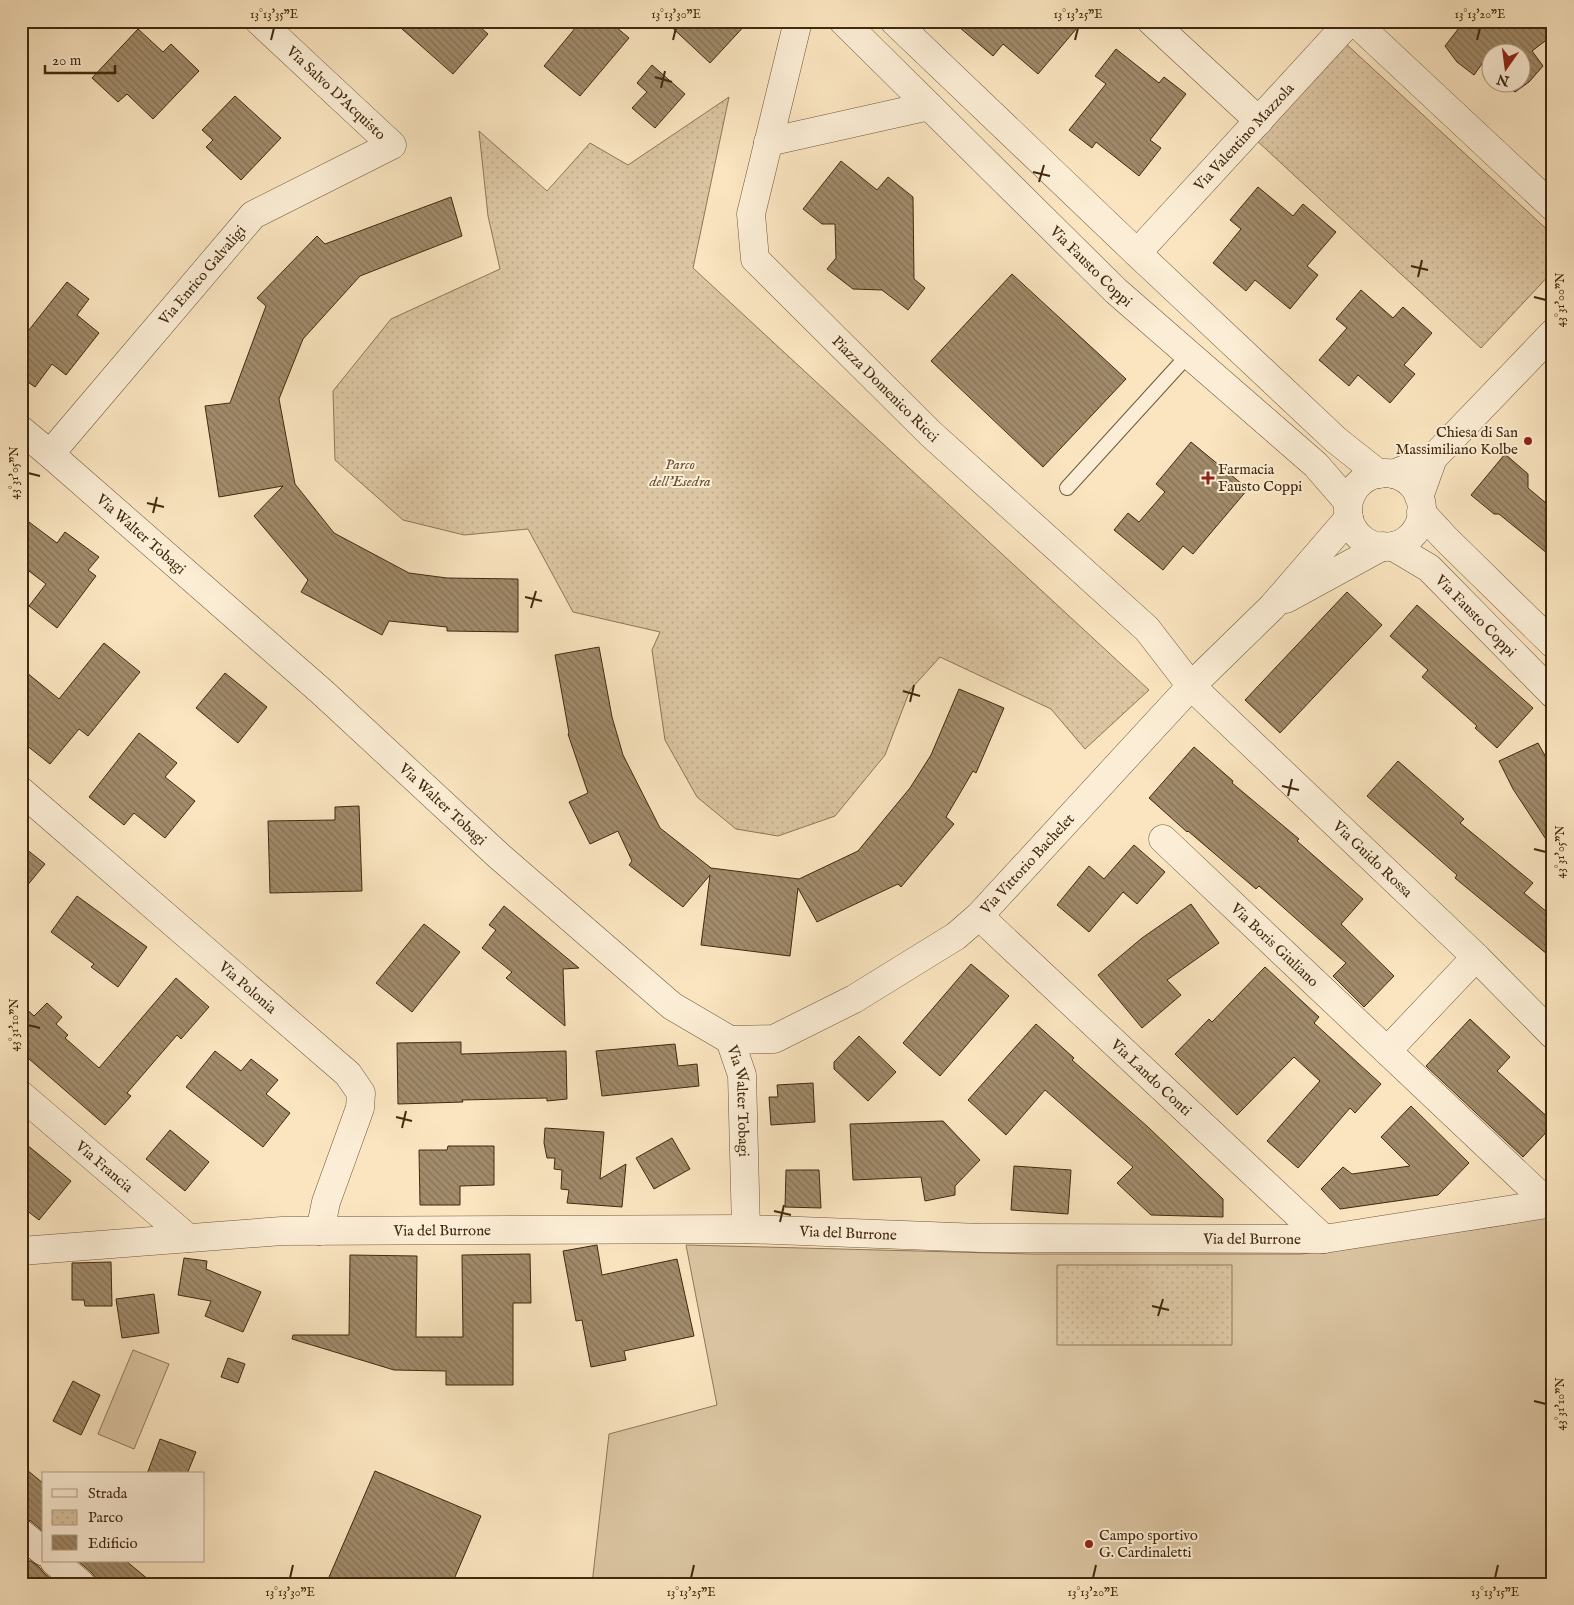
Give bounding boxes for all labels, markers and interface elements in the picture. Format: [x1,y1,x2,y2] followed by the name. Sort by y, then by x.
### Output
[250,7,298,22] text: 13°13'35"E
[651,7,701,22] text: 13°13'30"E
[1053,7,1103,22] text: 13°13'25"E
[1455,7,1505,22] text: 13°13'20"E
[281,41,390,144] street label: Via Salvo D'Acquisto
[45,42,115,74] scale bar
[1482,42,1532,92] north arrow
[52,51,82,70] text: 20 m
[1495,69,1512,90] text: N
[1189,78,1298,195] street label: Via Valentino Mazzola
[154,221,250,329] street label: Via Enrico Galvaligi
[1045,221,1137,311] street label: Via Fausto Coppi
[1553,272,1568,327] text: 43°31'00"N
[828,332,943,446] street label: Piazza Domenico Ricci
[1395,423,1518,459] place label: Chiesa di San Massimiliano Kolbe
[1522,435,1534,447] marker: Chiesa di San Massimiliano Kolbe
[7,446,22,500] text: 43°31'05"N
[648,455,711,491] park label: Parco dell'Esedra
[1218,460,1302,496] place label: Farmacia Fausto Coppi
[1202,472,1214,484] marker: Farmacia Fausto Coppi
[92,489,190,578] street label: Via Walter Tobagi
[1431,570,1521,661] street label: Via Fausto Coppi
[394,758,491,849] street label: Via Walter Tobagi
[975,809,1078,919] street label: Via Vittorio Bachelet
[1328,816,1417,902] street label: Via Guido Rossa
[1553,825,1568,879] text: 43°31'05"N
[1226,898,1323,991] street label: Via Boris Giuliano
[214,956,281,1018] street label: Via Polonia
[7,998,22,1052] text: 43°31'10"N
[1106,1034,1196,1120] street label: Via Lando Conti
[723,1042,754,1157] street label: Via Walter Tobagi
[71,1136,138,1197] street label: Via Francia
[392,1221,491,1240] street label: Via del Burrone
[798,1222,897,1244] street label: Via del Burrone
[1202,1229,1301,1248] street label: Via del Burrone
[1553,1377,1568,1431] text: 43°31'10"N
[42,1472,205,1562] legend
[88,1484,128,1503] text: Strada
[88,1508,123,1527] text: Parco
[1099,1526,1198,1562] place label: Campo sportivo G. Cardinaletti
[88,1534,138,1553] text: Edificio
[1083,1538,1095,1550] marker: Campo sportivo G. Cardinaletti
[265,1585,315,1600] text: 13°13'30"E
[666,1585,716,1600] text: 13°13'25"E
[1068,1585,1118,1600] text: 13°13'20"E
[1471,1585,1519,1600] text: 13°13'15"E

